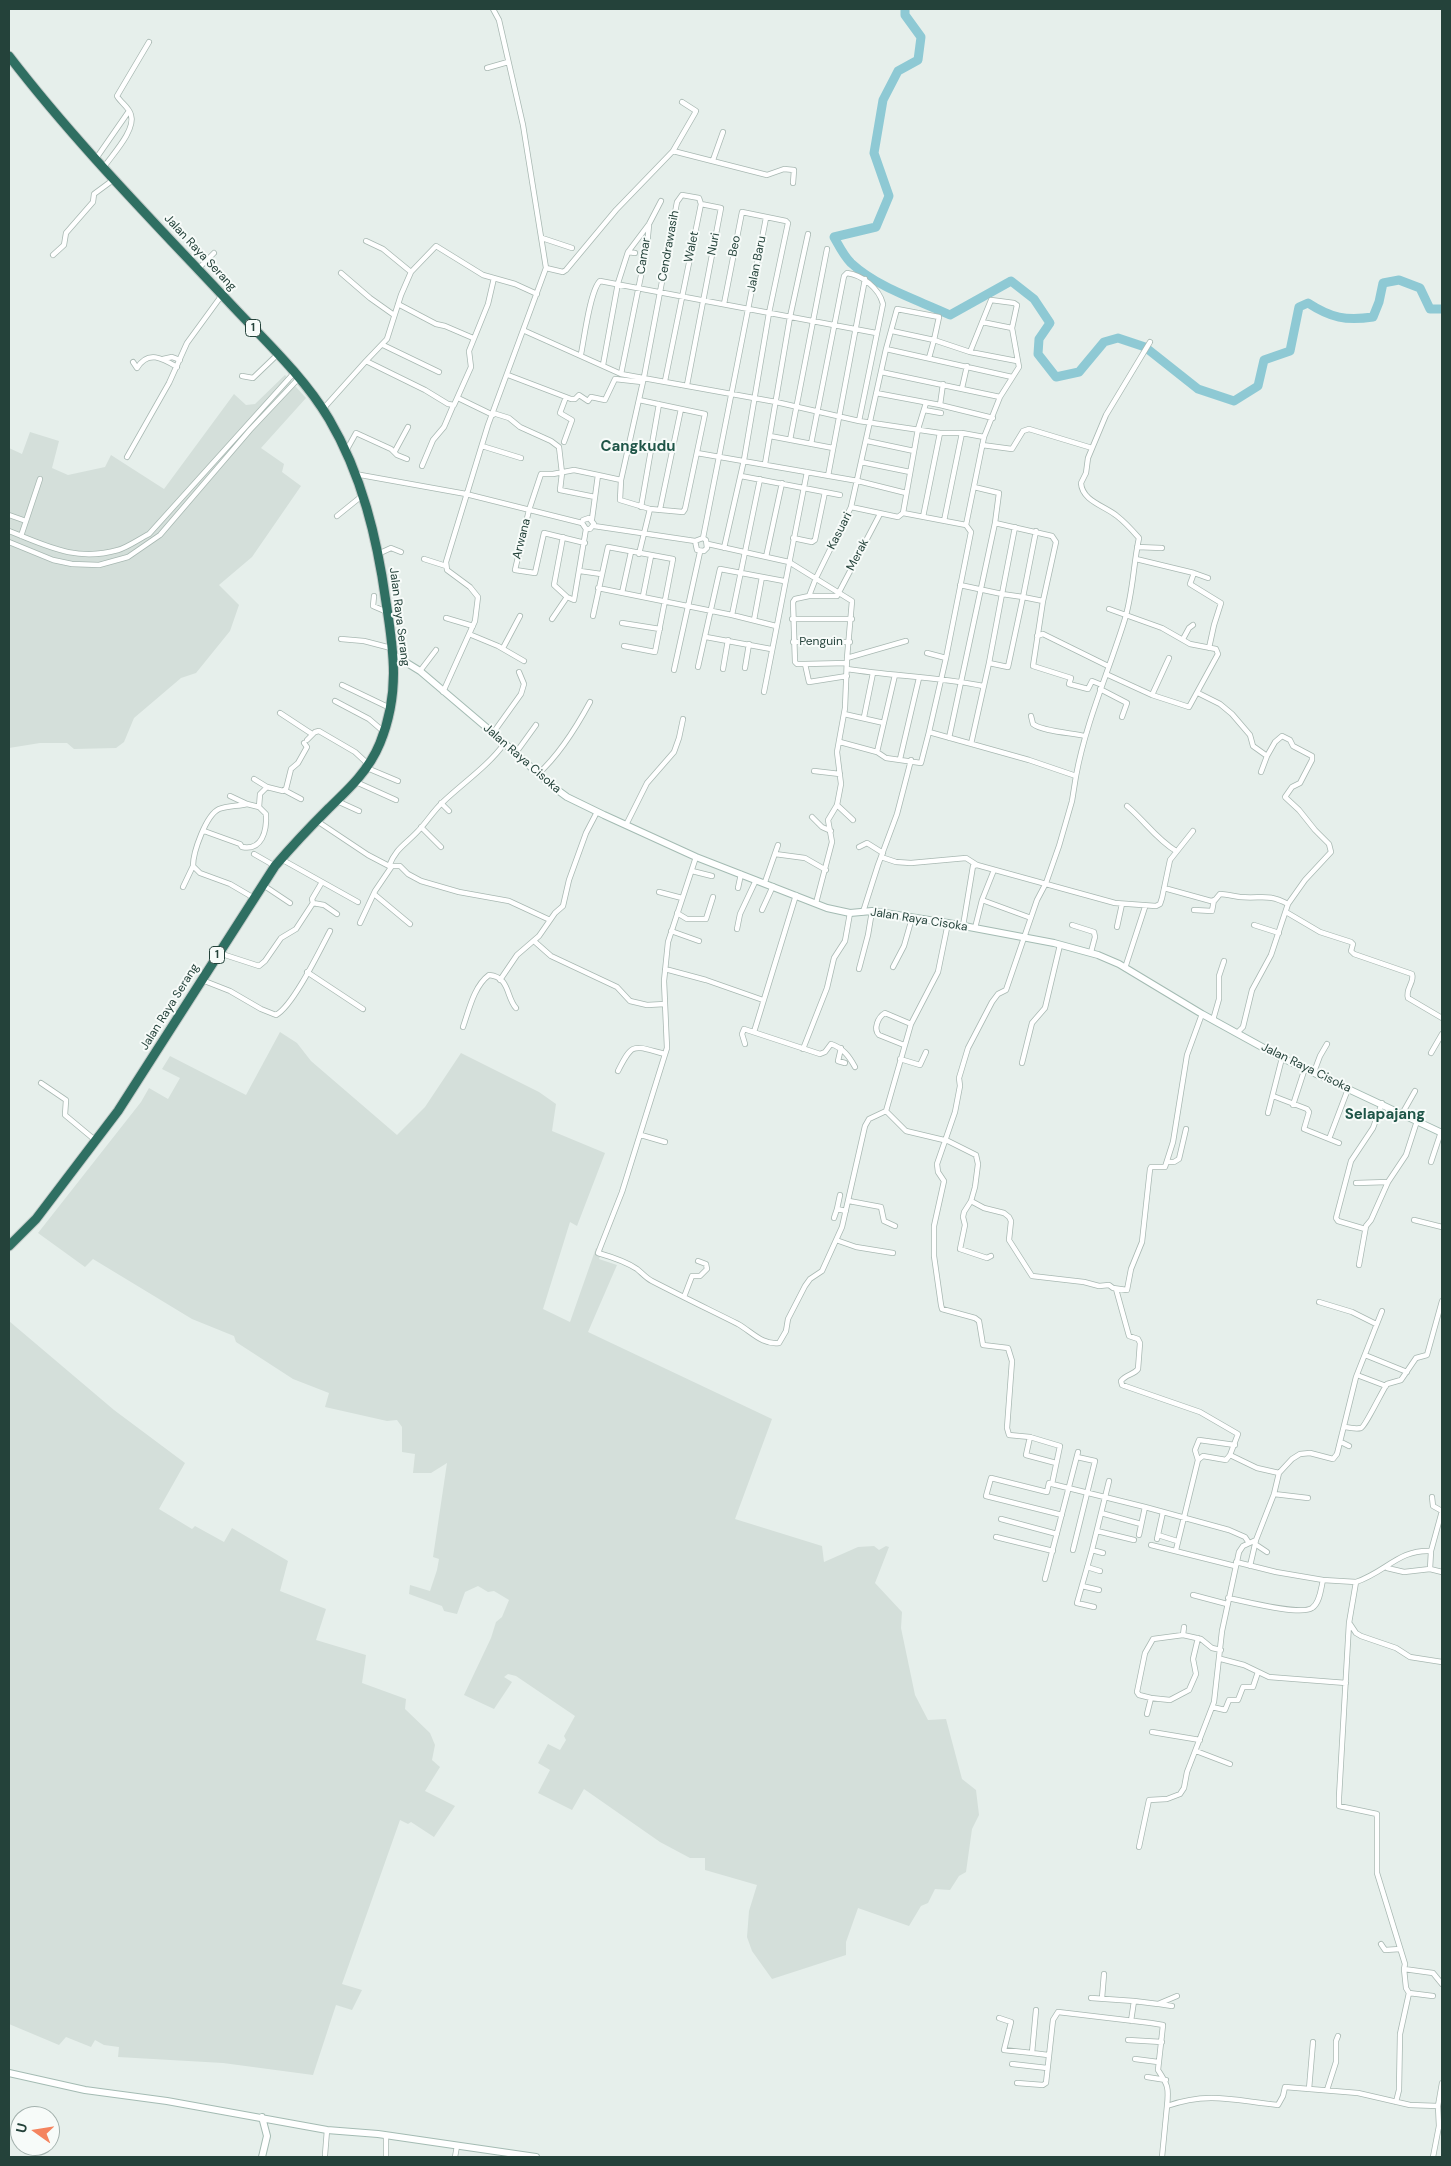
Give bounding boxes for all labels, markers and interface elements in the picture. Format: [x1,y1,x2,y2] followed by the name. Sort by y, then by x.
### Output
[656,209,682,283] street label: Cendrawasih
[161,212,239,294] street label: Jalan Raya Serang
[682,230,702,264] street label: Walet
[705,232,723,256] street label: Nuri
[726,234,744,258] street label: Beo
[745,235,769,293] street label: Jalan Baru
[634,237,654,275] street label: Camar
[246,319,260,336] road number: 1
[600,438,676,456] district label: Cangkudu
[825,510,855,552] street label: Kasuari
[510,517,534,561] street label: Arwana
[844,537,872,573] street label: Merak
[386,567,412,667] street label: Jalan Raya Serang
[799,635,843,649] street label: Penguin
[480,721,564,797] street label: Jalan Raya Cisoka
[869,905,969,935] street label: Jalan Raya Cisoka
[210,946,224,964] road number: 1
[138,961,202,1053] street label: Jalan Raya Serang
[1259,1040,1353,1096] street label: Jalan Raya Cisoka
[1345,1106,1425,1124] district label: Selapajang
[10,2106,60,2156] north arrow
[12,2121,31,2135] text: U

